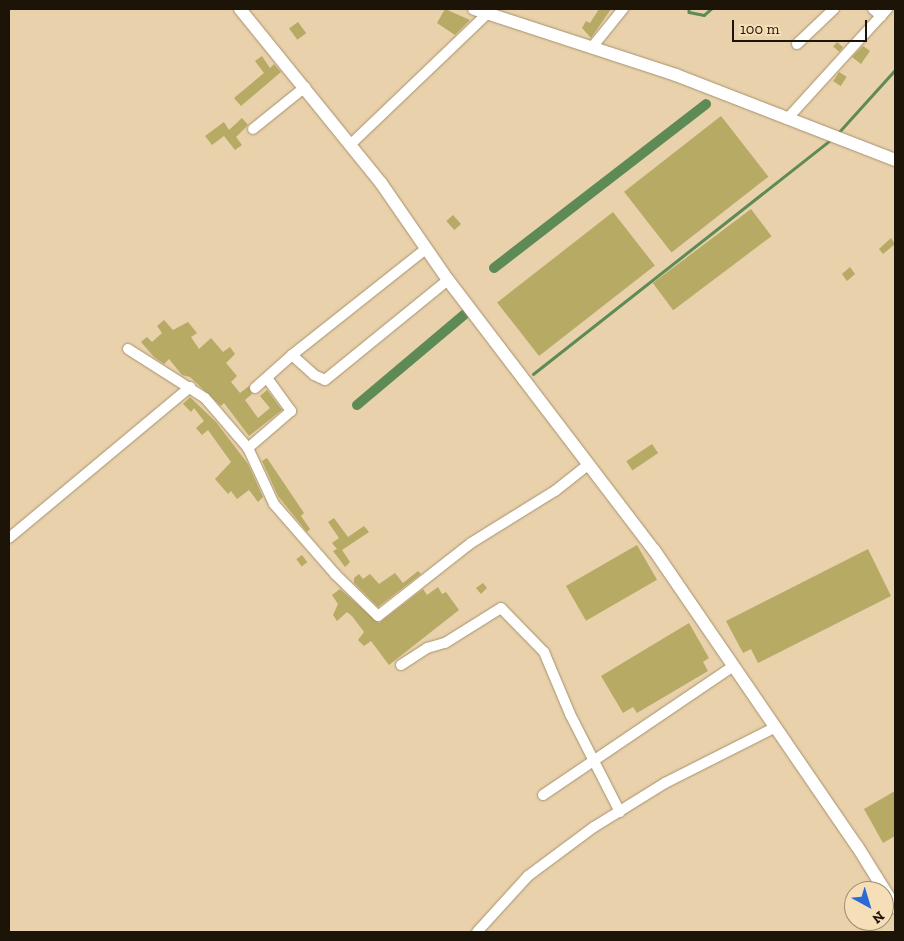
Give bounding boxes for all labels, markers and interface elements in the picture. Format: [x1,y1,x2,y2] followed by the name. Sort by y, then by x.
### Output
[734,10,869,42] scale bar
[740,20,779,38] text: 100 m
[844,881,894,931] north arrow
[869,907,888,927] text: N

